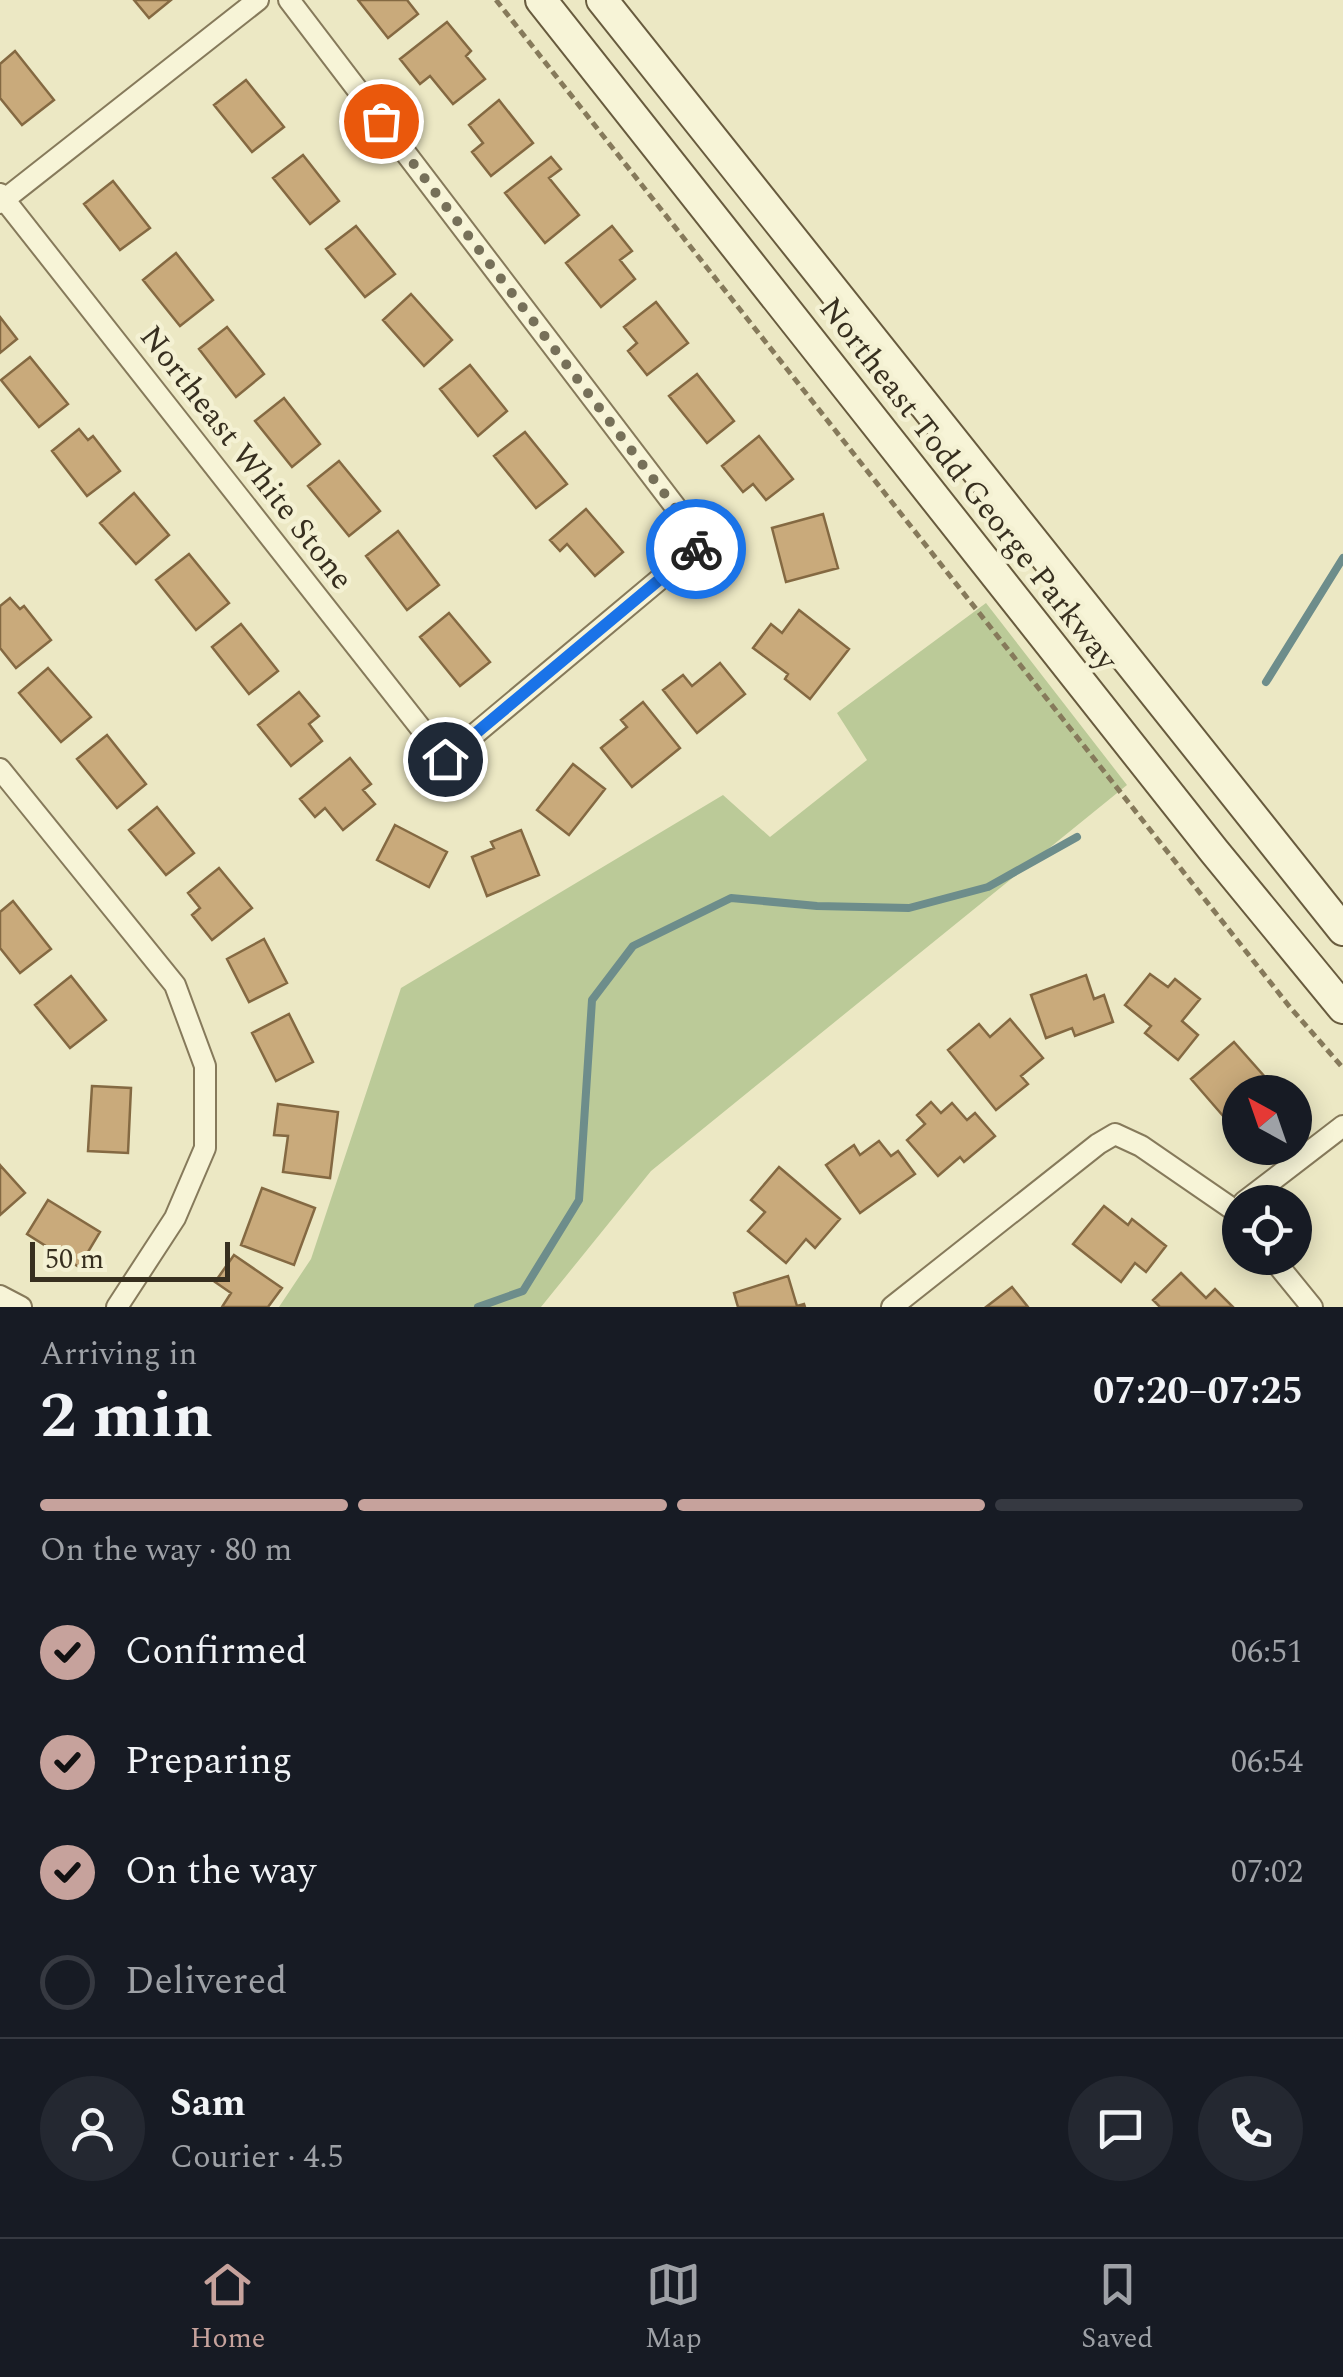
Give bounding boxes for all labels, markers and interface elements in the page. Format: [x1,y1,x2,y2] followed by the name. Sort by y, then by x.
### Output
[339,79,424,164] pin
[354,94,409,149] icon: bag
[806,287,1131,683] street label: Northeast Todd George Parkway
[127,315,365,601] street label: Northeast White Stone
[646,499,746,599] courier
[669,522,724,577] icon: bike
[403,717,488,802] pin
[418,732,473,787] icon: home
[1222,1075,1312,1165] north arrow
[1222,1075,1312,1275] map controls
[1222,1185,1312,1275] button: locate
[30,1237,230,1282] scale bar
[45,1238,104,1281] text: 50 m
[40,1330,197,1379] text: Arriving in
[1093,1363,1303,1421] text: 07:20–07:25
[40,1367,213,1466] text: 2 min
[40,1526,292,1575] text: On the way · 80 m
[125,1623,307,1681] text: Confirmed
[40,1625,95,1680] icon: check
[1231,1628,1303,1677] text: 06:51
[125,1733,292,1791] text: Preparing
[40,1735,95,1790] icon: check
[1231,1738,1303,1787] text: 06:54
[125,1843,316,1901] text: On the way
[40,1845,95,1900] icon: check
[1231,1848,1303,1897] text: 07:02
[125,1953,287,2011] text: Delivered
[170,2075,246,2133] text: Sam
[40,2076,145,2181] button: person
[1068,2076,1173,2181] button: chat
[1198,2076,1303,2181] button: phone
[170,2133,343,2182] text: Courier · 4.5
[190,2257,265,2360] tab: Home
[645,2257,702,2360] tab: Map
[1081,2257,1153,2360] tab: Saved

